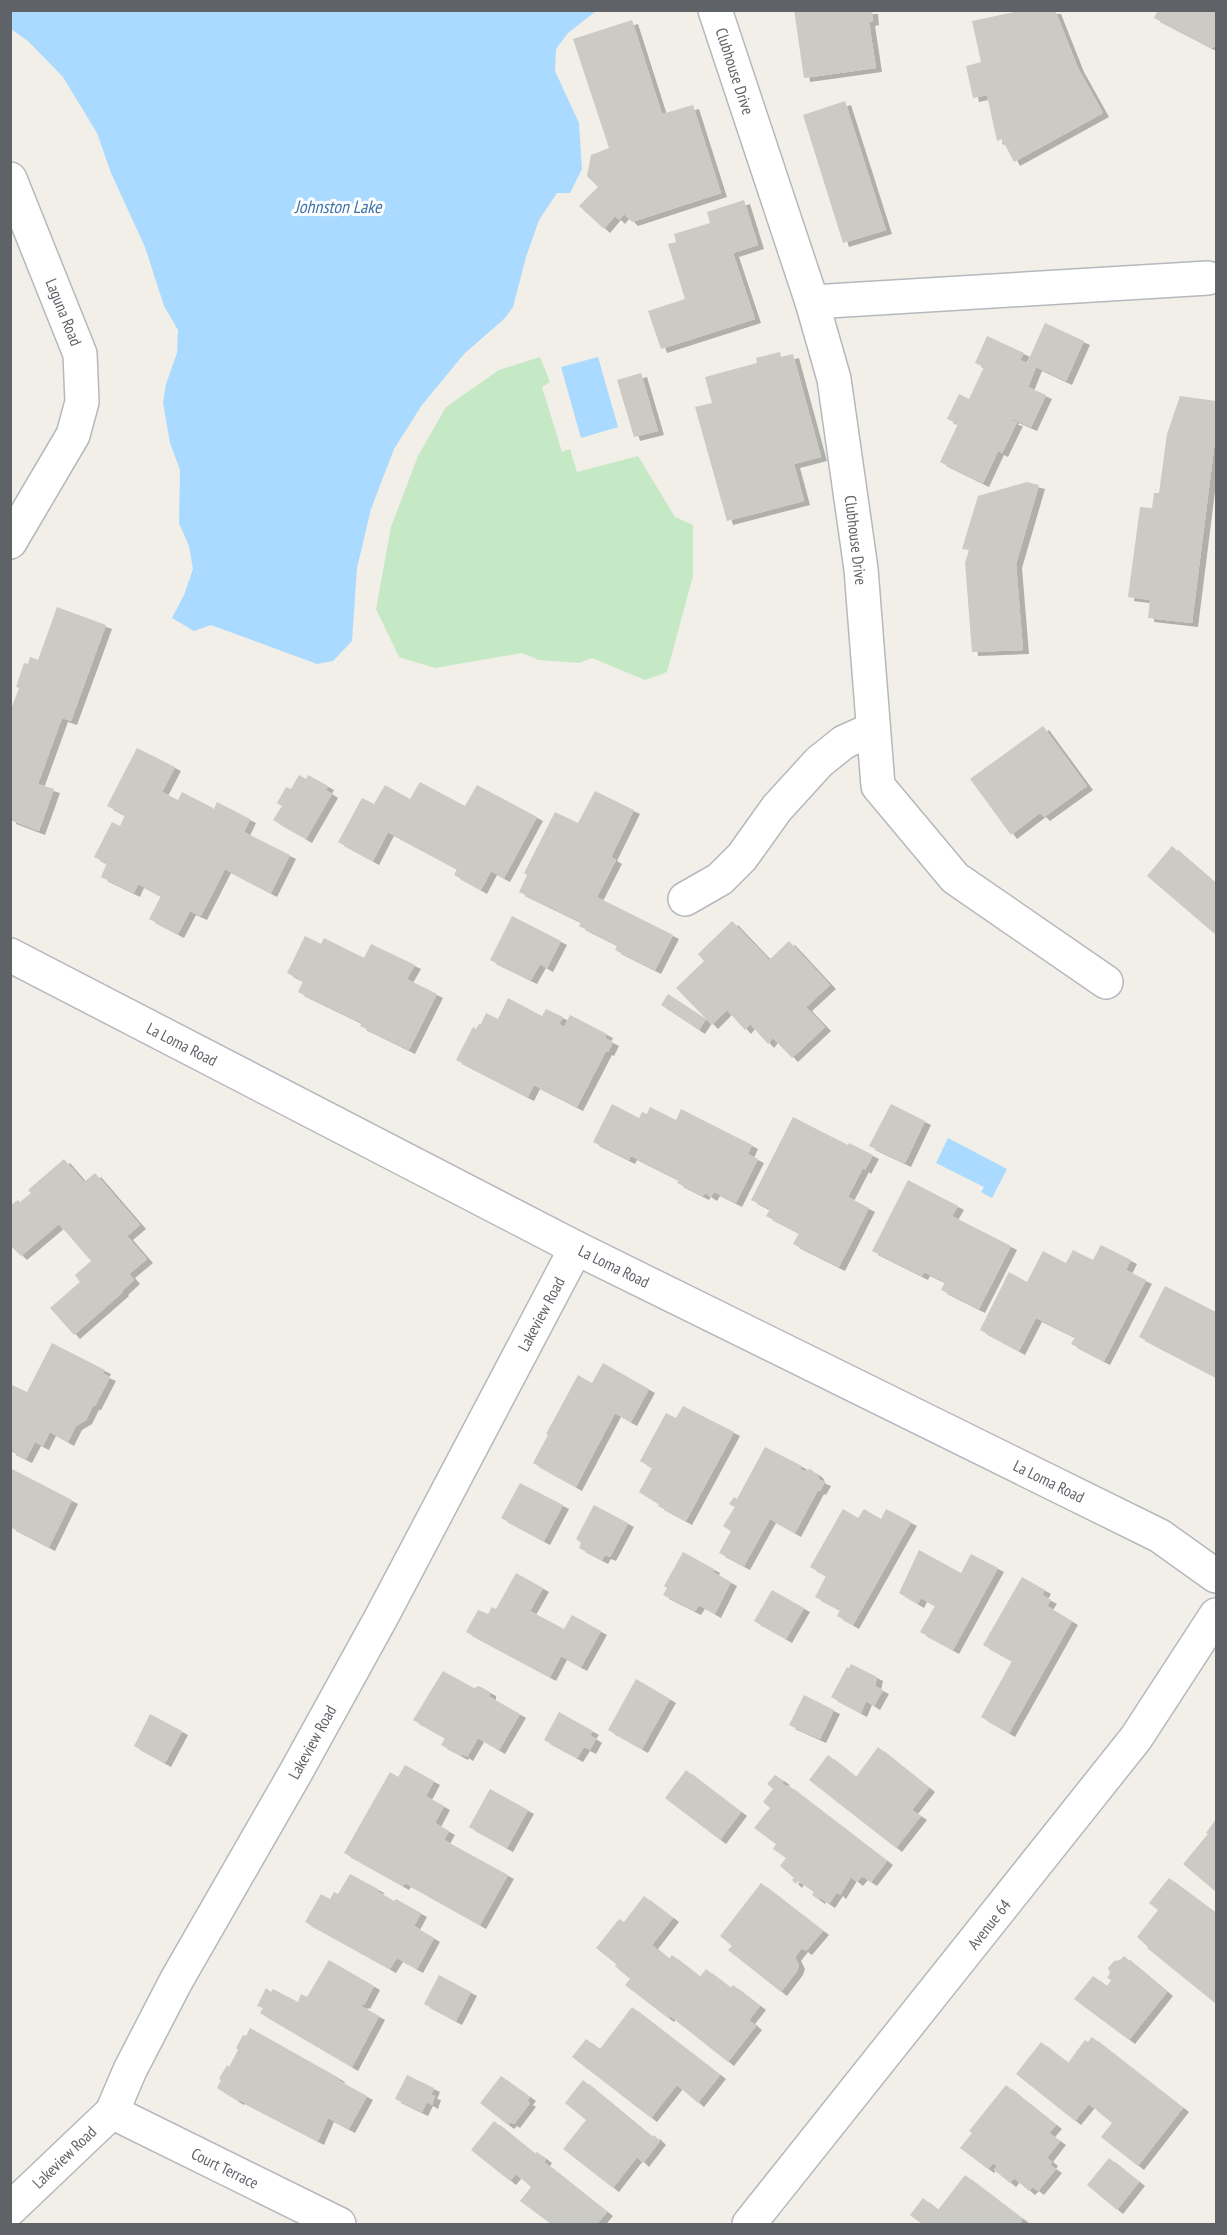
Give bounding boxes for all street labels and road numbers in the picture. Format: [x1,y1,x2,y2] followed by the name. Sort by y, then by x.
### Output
[712,25,758,117] street label: Clubhouse Drive
[41,275,87,349] street label: Laguna Road
[841,494,871,586] street label: Clubhouse Drive
[143,1018,221,1070] street label: La Loma Road
[575,1240,653,1292] street label: La Loma Road
[513,1273,569,1355] street label: Lakeview Road
[1010,1455,1088,1507] street label: La Loma Road
[284,1702,340,1782] street label: Lakeview Road
[963,1895,1015,1953] street label: Avenue 64
[28,2122,100,2192] street label: Lakeview Road
[188,2143,262,2193] street label: Court Terrace

